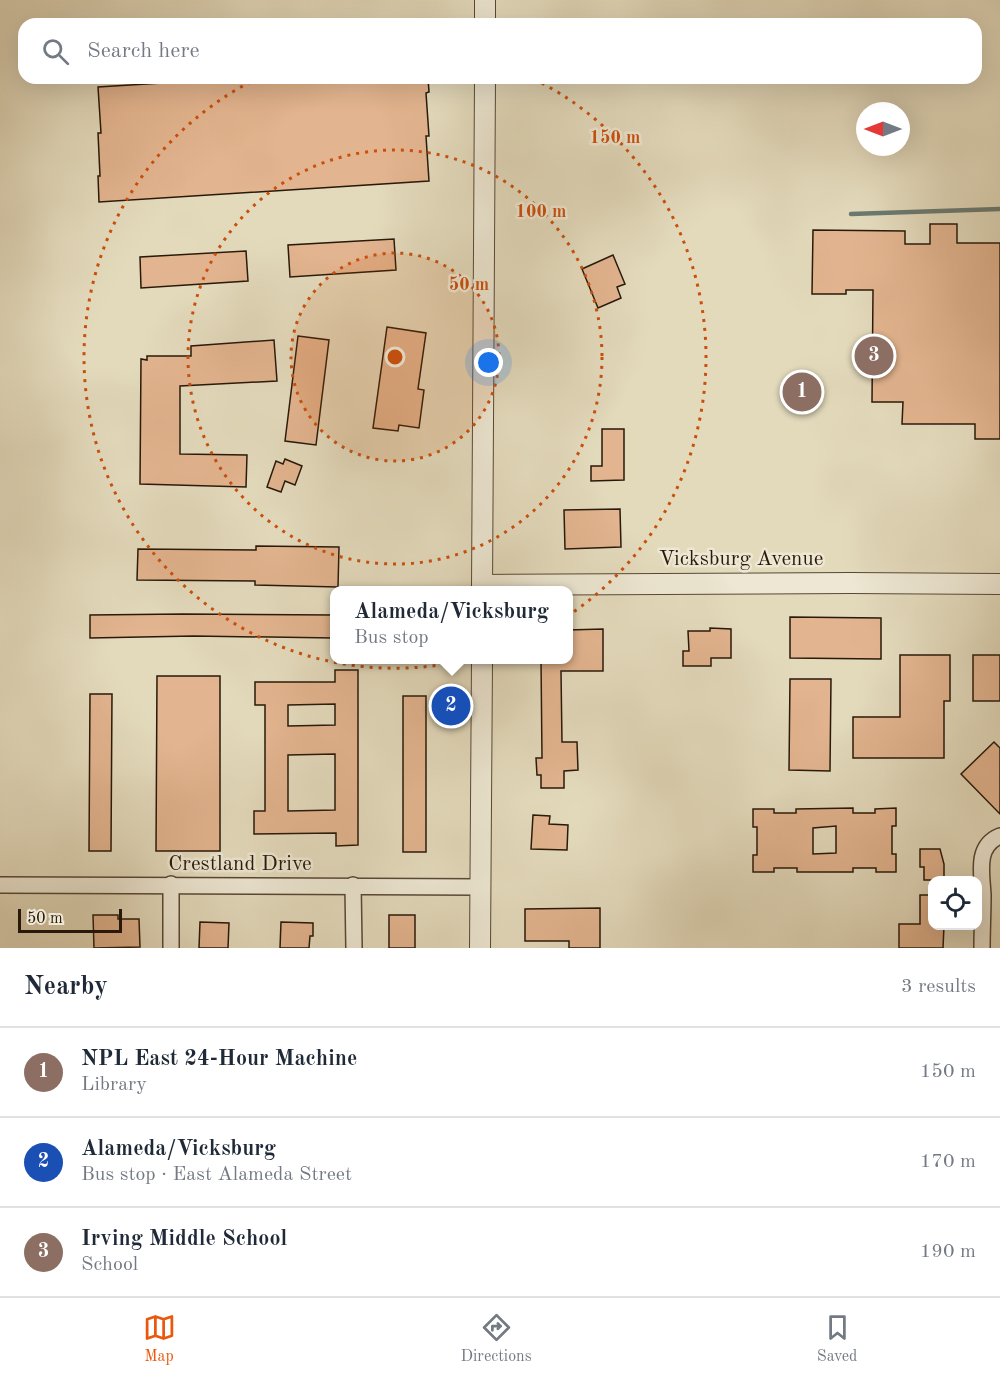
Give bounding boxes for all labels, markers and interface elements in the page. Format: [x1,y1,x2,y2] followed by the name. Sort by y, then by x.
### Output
[18,18,982,84] search box
[39,35,72,68] icon: search
[87,40,200,62] text: Search here
[856,102,910,156] north arrow
[590,129,640,147] text: 150 m
[516,203,566,221] text: 100 m
[449,276,489,294] text: 50 m
[854,334,894,378] pin: 3
[385,347,405,367] centre of rings
[474,348,503,377] your location
[782,370,822,414] pin: 1
[659,549,823,570] street label: Vicksburg Avenue
[330,586,573,664] popup
[354,601,549,623] text: Alameda/Vicksburg
[354,628,429,648] text: Bus stop
[432,684,470,728] pin: 2
[168,854,312,875] street label: Crestland Drive
[928,876,982,930] map controls
[928,876,982,930] button: locate
[18,906,122,934] scale bar
[27,911,63,927] text: 50 m
[24,974,108,1000] text: Nearby
[901,977,976,997] text: 3 results
[81,1048,357,1070] text: NPL East 24-Hour Machine
[38,1062,49,1082] text: 1
[920,1062,976,1082] text: 150 m
[81,1075,147,1095] text: Library
[81,1138,276,1160] text: Alameda/Vicksburg
[38,1152,49,1172] text: 2
[920,1152,976,1172] text: 170 m
[81,1165,352,1185] text: Bus stop · East Alameda Street
[81,1228,287,1250] text: Irving Middle School
[38,1242,49,1262] text: 3
[920,1242,976,1262] text: 190 m
[81,1255,138,1275] text: School
[143,1311,176,1367] tab: Map
[461,1311,532,1367] tab: Directions
[817,1311,857,1367] tab: Saved

